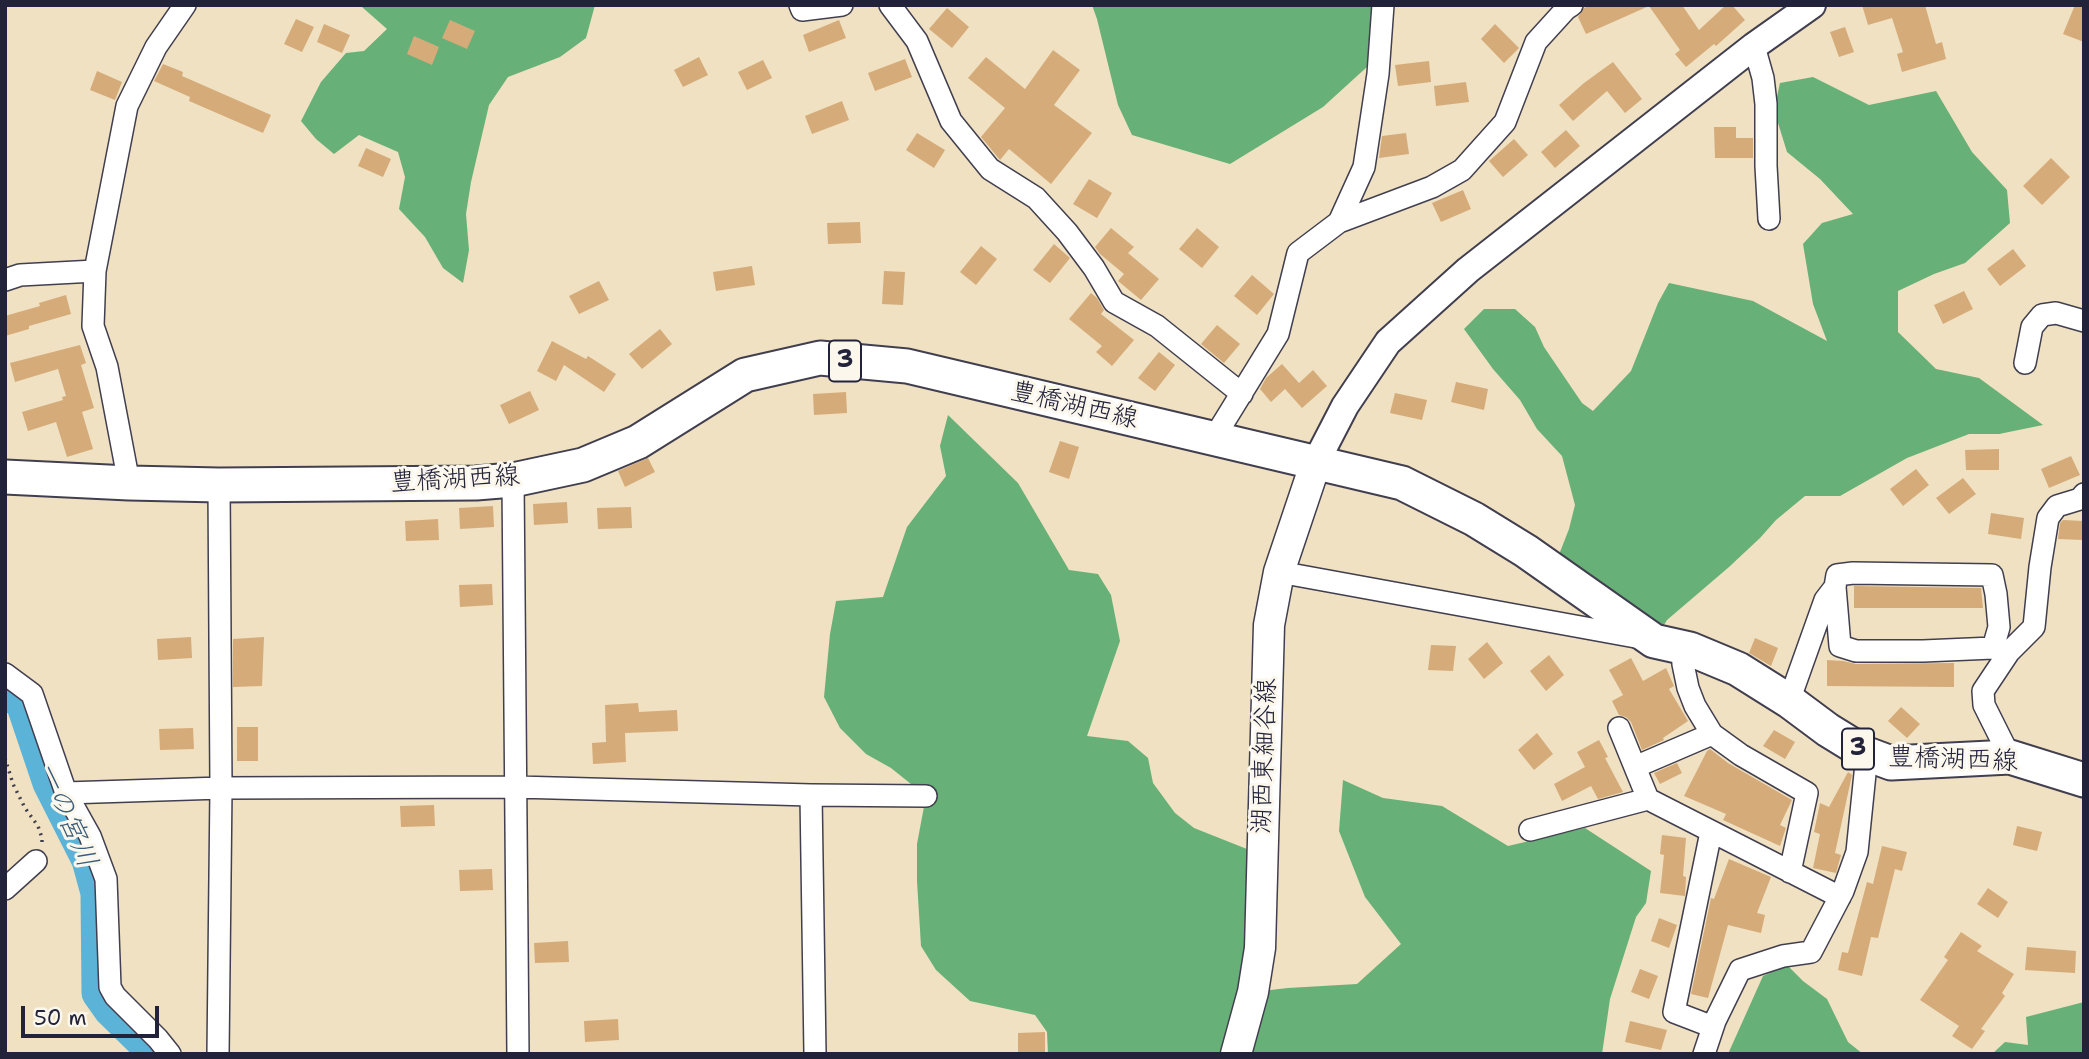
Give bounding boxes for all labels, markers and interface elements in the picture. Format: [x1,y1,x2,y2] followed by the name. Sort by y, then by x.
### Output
[829,340,861,382] road number: 3
[1007,376,1141,436] street label: 豊橋湖西線
[389,461,521,499] street label: 豊橋湖西線
[1247,678,1283,834] street label: 湖西東細谷線
[1842,728,1874,770] road number: 3
[1887,742,2019,778] street label: 豊橋湖西線
[29,757,103,873] water label: 一の宮川
[24,992,163,1036] scale bar
[34,1004,87,1032] text: 50 m

